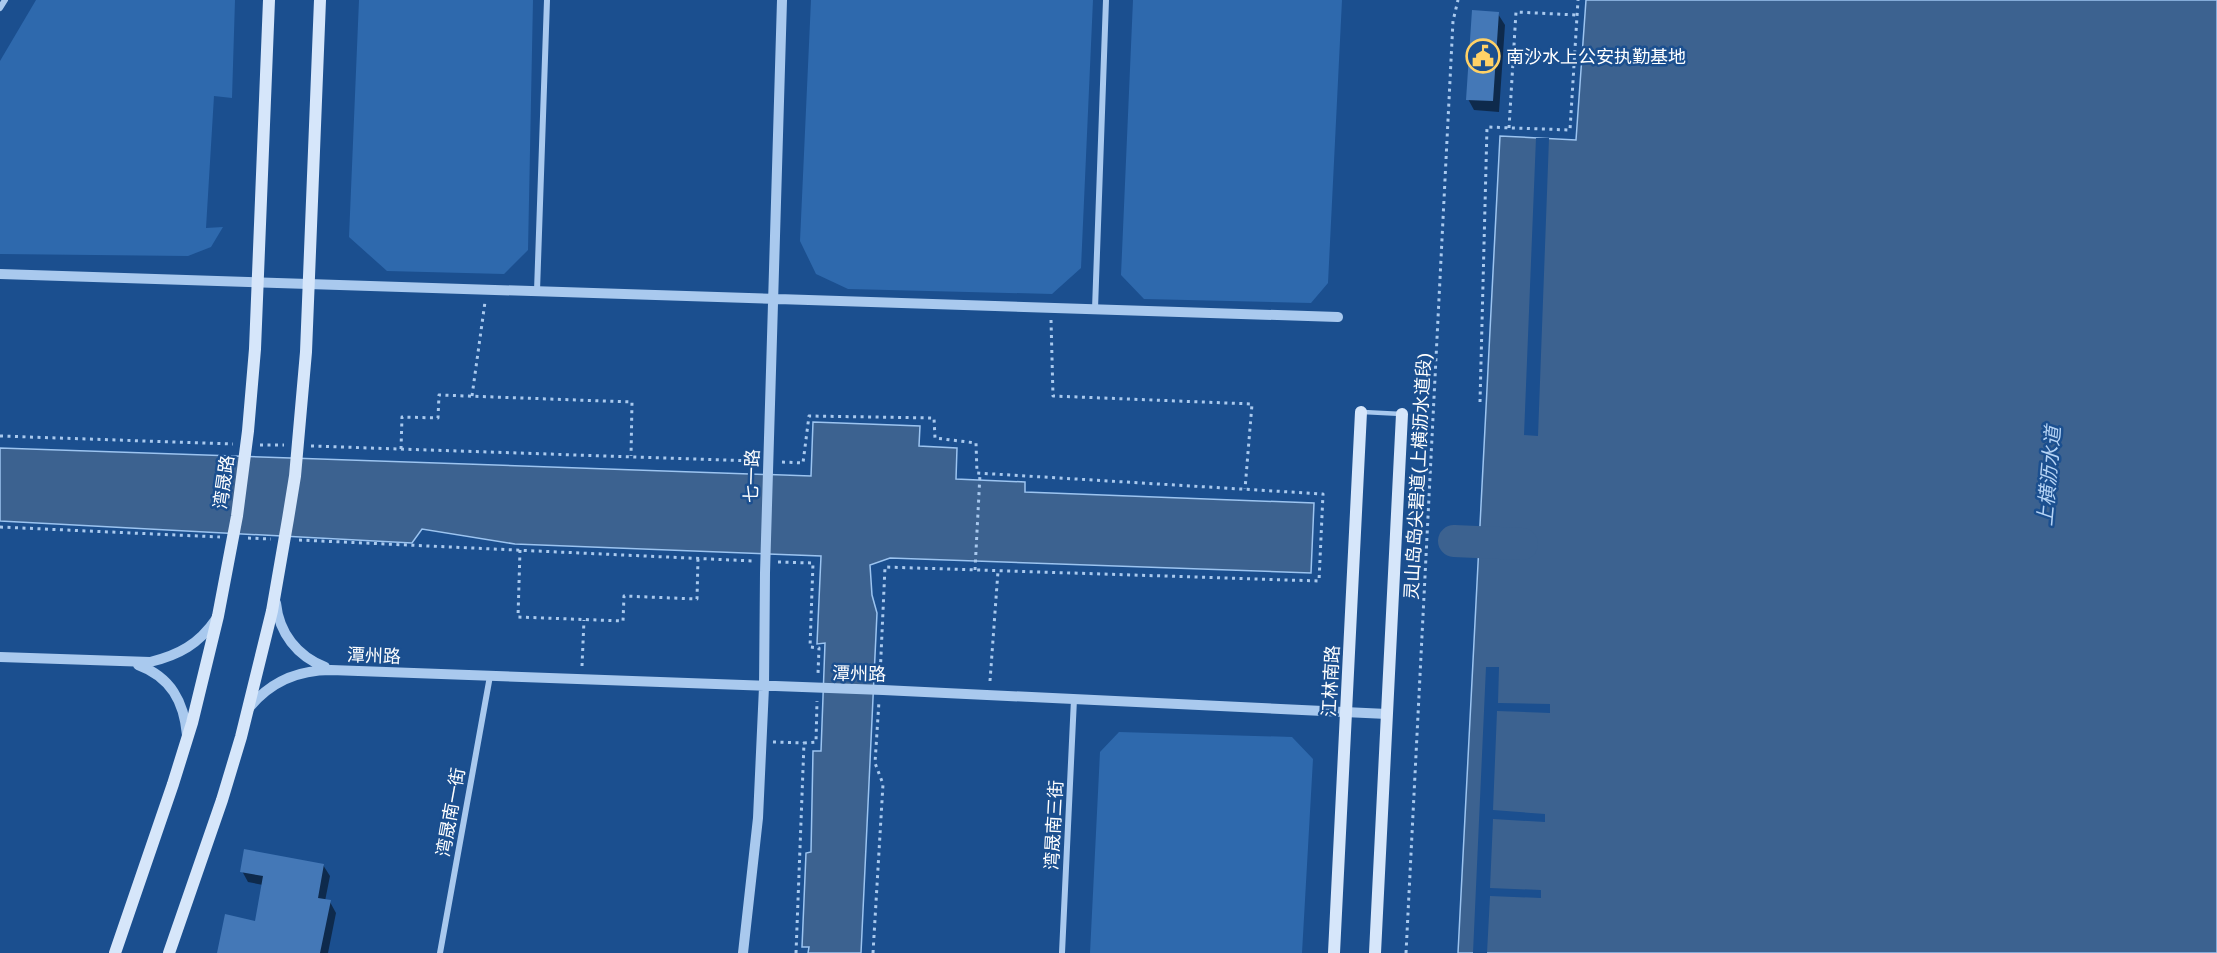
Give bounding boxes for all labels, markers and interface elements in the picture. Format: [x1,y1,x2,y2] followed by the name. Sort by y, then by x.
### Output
[1465,38,1501,74] public building icon: 南沙水上公安执勤基地
[1506,45,1686,67] place label: 南沙水上公安执勤基地
[1400,352,1434,600] street label: 灵山岛岛尖碧道(上横沥水道段)
[2032,422,2065,527] water label: 上横沥水道
[739,449,763,503] street label: 七一路
[208,454,238,510] street label: 湾晟路
[347,643,401,667] street label: 潭州路
[1317,644,1343,718] street label: 江林南路
[832,662,886,684] street label: 潭州路
[431,766,469,858] street label: 湾晟南一街
[1040,779,1066,871] street label: 湾晟南三街

